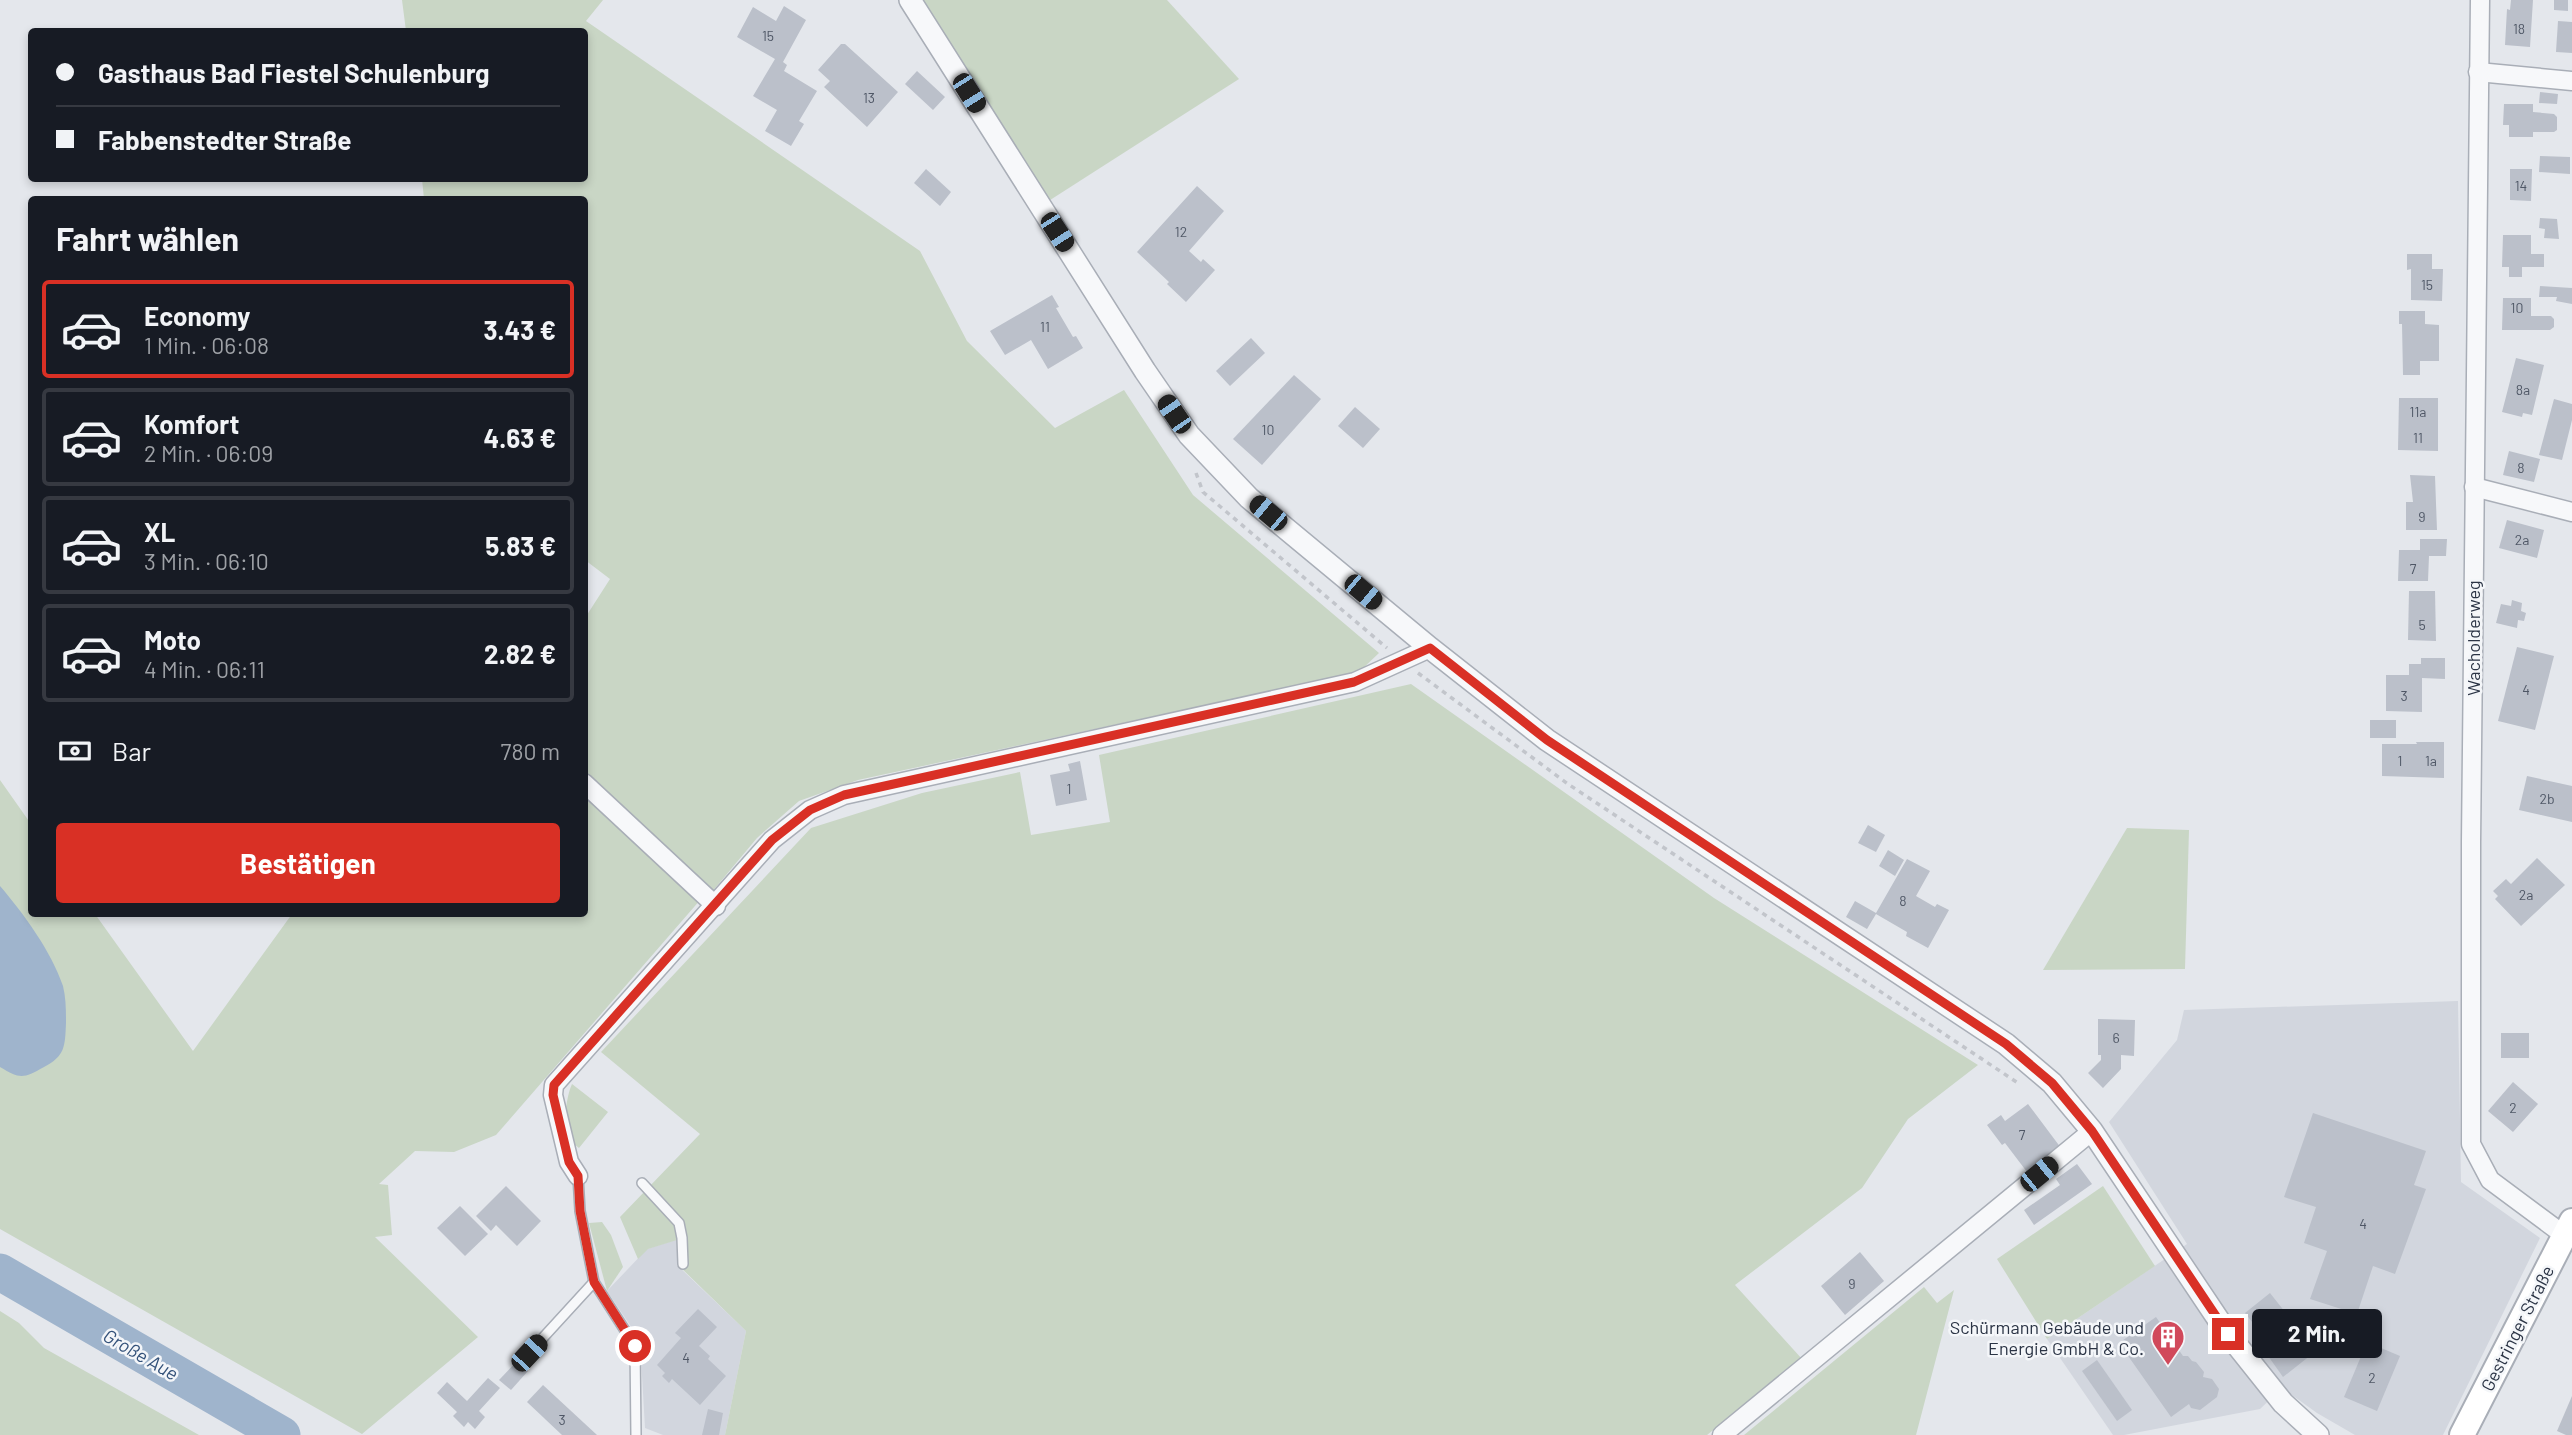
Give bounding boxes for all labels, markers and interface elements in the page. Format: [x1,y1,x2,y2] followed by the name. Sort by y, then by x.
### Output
[2513,20,2525,37] house number: 18
[762,27,774,44] house number: 15
[98,57,489,88] text: Gasthaus Bad Fiestel Schulenburg
[949,70,990,116] car
[863,89,875,106] house number: 13
[98,124,351,155] text: Fabbenstedter Straße
[2515,177,2527,194] house number: 14
[1037,209,1078,255] car
[56,219,239,257] text: Fahrt wählen
[1175,223,1187,240] house number: 12
[2421,276,2433,293] house number: 15
[60,298,123,361] icon: car
[2511,299,2523,316] house number: 10
[144,300,250,331] text: Economy
[483,314,556,345] text: 3.43 €
[1040,318,1050,335] house number: 11
[144,331,269,359] text: 1 Min. · 06:08
[2516,381,2530,398] house number: 8a
[1154,391,1195,437] car
[2410,403,2427,420] house number: 11a
[60,406,123,469] icon: car
[144,408,239,439] text: Komfort
[1262,421,1274,438] house number: 10
[484,422,556,453] text: 4.63 €
[2413,429,2423,446] house number: 11
[144,439,273,467] text: 2 Min. · 06:09
[2517,459,2525,476] house number: 8
[1246,491,1291,535] car
[2418,508,2426,525] house number: 9
[60,514,123,577] icon: car
[144,516,175,547] text: XL
[485,530,556,561] text: 5.83 €
[2515,531,2529,548] house number: 2a
[144,547,269,575] text: 3 Min. · 06:10
[2410,560,2417,577] house number: 7
[1341,570,1386,614] car
[2462,580,2484,696] street label: Wacholderweg
[2418,616,2426,633] house number: 5
[60,622,123,685] icon: car
[144,624,201,655] text: Moto
[484,638,556,669] text: 2.82 €
[144,655,265,683] text: 4 Min. · 06:11
[2522,681,2530,698] house number: 4
[2400,687,2408,704] house number: 3
[56,732,94,770] icon: cash
[112,735,151,766] text: Bar
[501,737,560,765] text: 780 m
[2398,752,2402,769] house number: 1
[2425,752,2437,769] house number: 1a
[1067,780,1071,797] house number: 1
[2539,790,2555,807] house number: 2b
[56,823,560,903] button: Bestätigen
[2519,886,2533,903] house number: 2a
[1899,892,1907,909] house number: 8
[2112,1029,2120,1046] house number: 6
[2509,1099,2517,1116] house number: 2
[2019,1126,2026,1143] house number: 7
[2017,1153,2062,1195] car
[2359,1215,2367,1232] house number: 4
[2476,1261,2558,1395] street label: Gestringer Straße
[1848,1275,1856,1292] house number: 9
[2252,1310,2382,1358] callout: 2 Min.
[1950,1316,2144,1359] place label: Schürmann Gebäude und Energie GmbH & Co.
[2149,1318,2187,1367] building icon: Schürmann Gebäude und Energie GmbH & Co.
[2212,1318,2244,1350] route end
[2288,1319,2346,1347] text: 2 Min.
[99,1323,183,1385] water label: Große Aue
[507,1330,552,1376] car
[619,1330,651,1362] route start
[682,1349,690,1366] house number: 4
[2368,1369,2376,1386] house number: 2
[558,1411,566,1428] house number: 3

